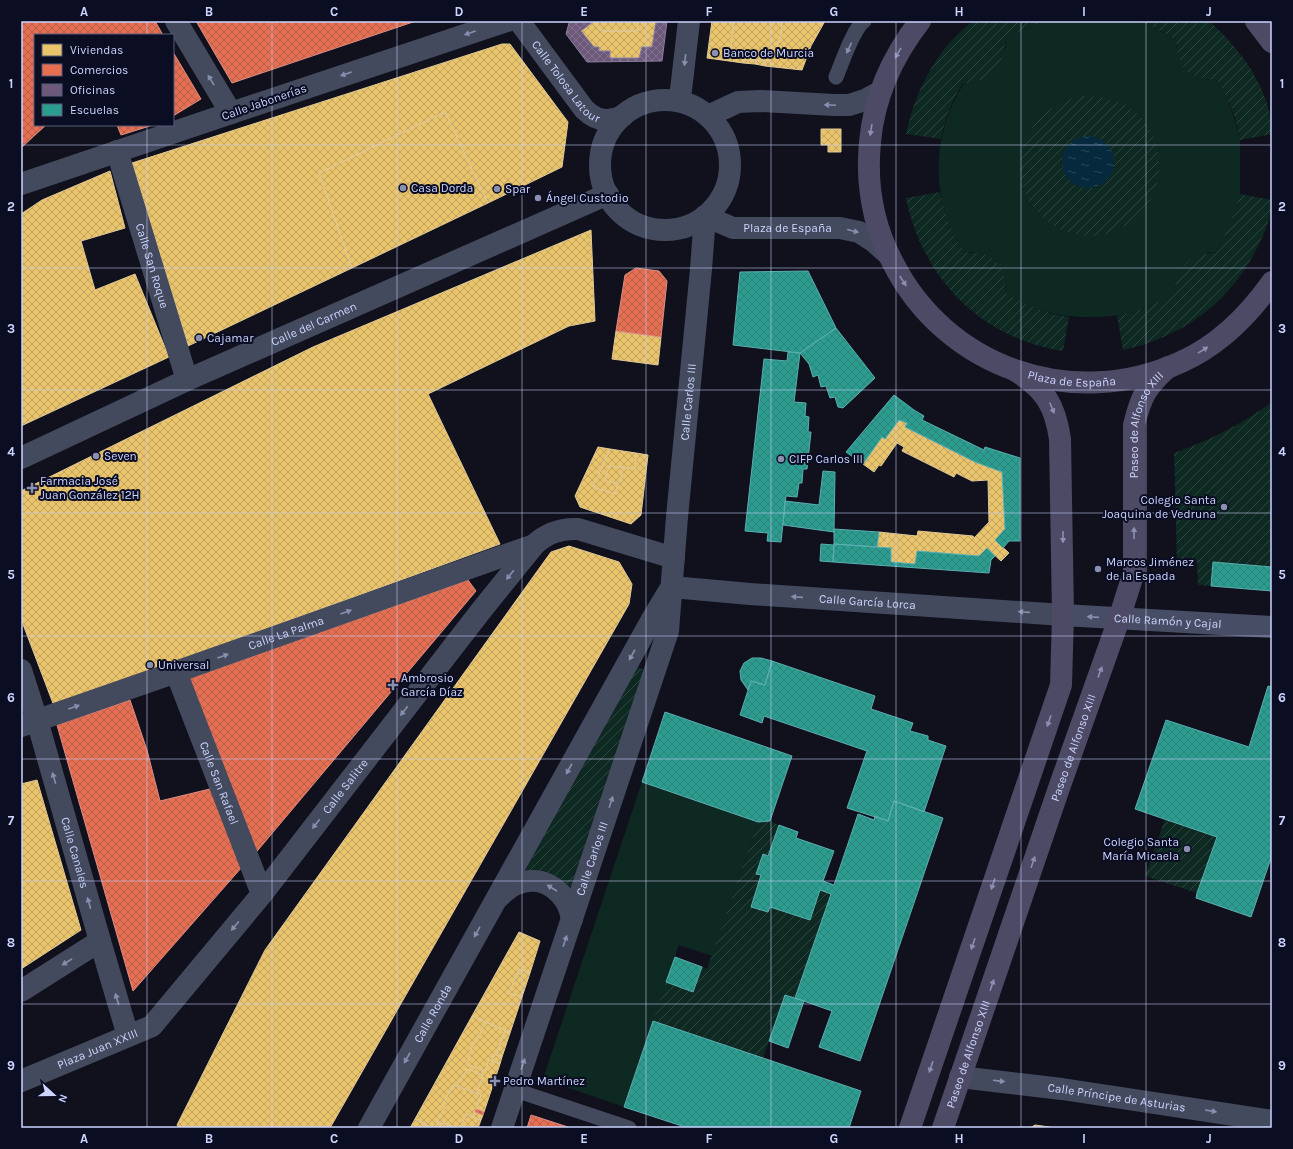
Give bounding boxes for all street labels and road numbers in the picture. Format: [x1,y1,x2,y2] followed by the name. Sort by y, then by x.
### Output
[529,38,603,126] street label: Calle Tolosa Latour
[220,81,308,123] street label: Calle Jabonerías
[743,221,832,235] street label: Plaza de España
[133,222,172,310] street label: Calle San Roque
[269,299,359,349] street label: Calle del Carmen
[677,363,699,441] street label: Calle Carlos III
[1026,367,1117,390] street label: Plaza de España
[1127,368,1166,478] street label: Paseo de Alfonso XIII
[819,592,916,612] street label: Calle García Lorca
[1114,611,1222,631] street label: Calle Ramón y Cajal
[246,613,326,653] street label: Calle La Palma
[1048,692,1099,803] street label: Paseo de Alfonso XIII
[197,739,241,827] street label: Calle San Rafael
[320,756,371,817] street label: Calle Salitre
[58,815,92,890] street label: Calle Canales
[573,820,611,898] street label: Calle Carlos III
[411,982,455,1045] street label: Calle Ronda
[943,998,993,1110] street label: Paseo de Alfonso XIII
[55,1026,140,1072] street label: Plaza Juan XXIII
[1047,1080,1187,1115] street label: Calle Príncipe de Asturias

